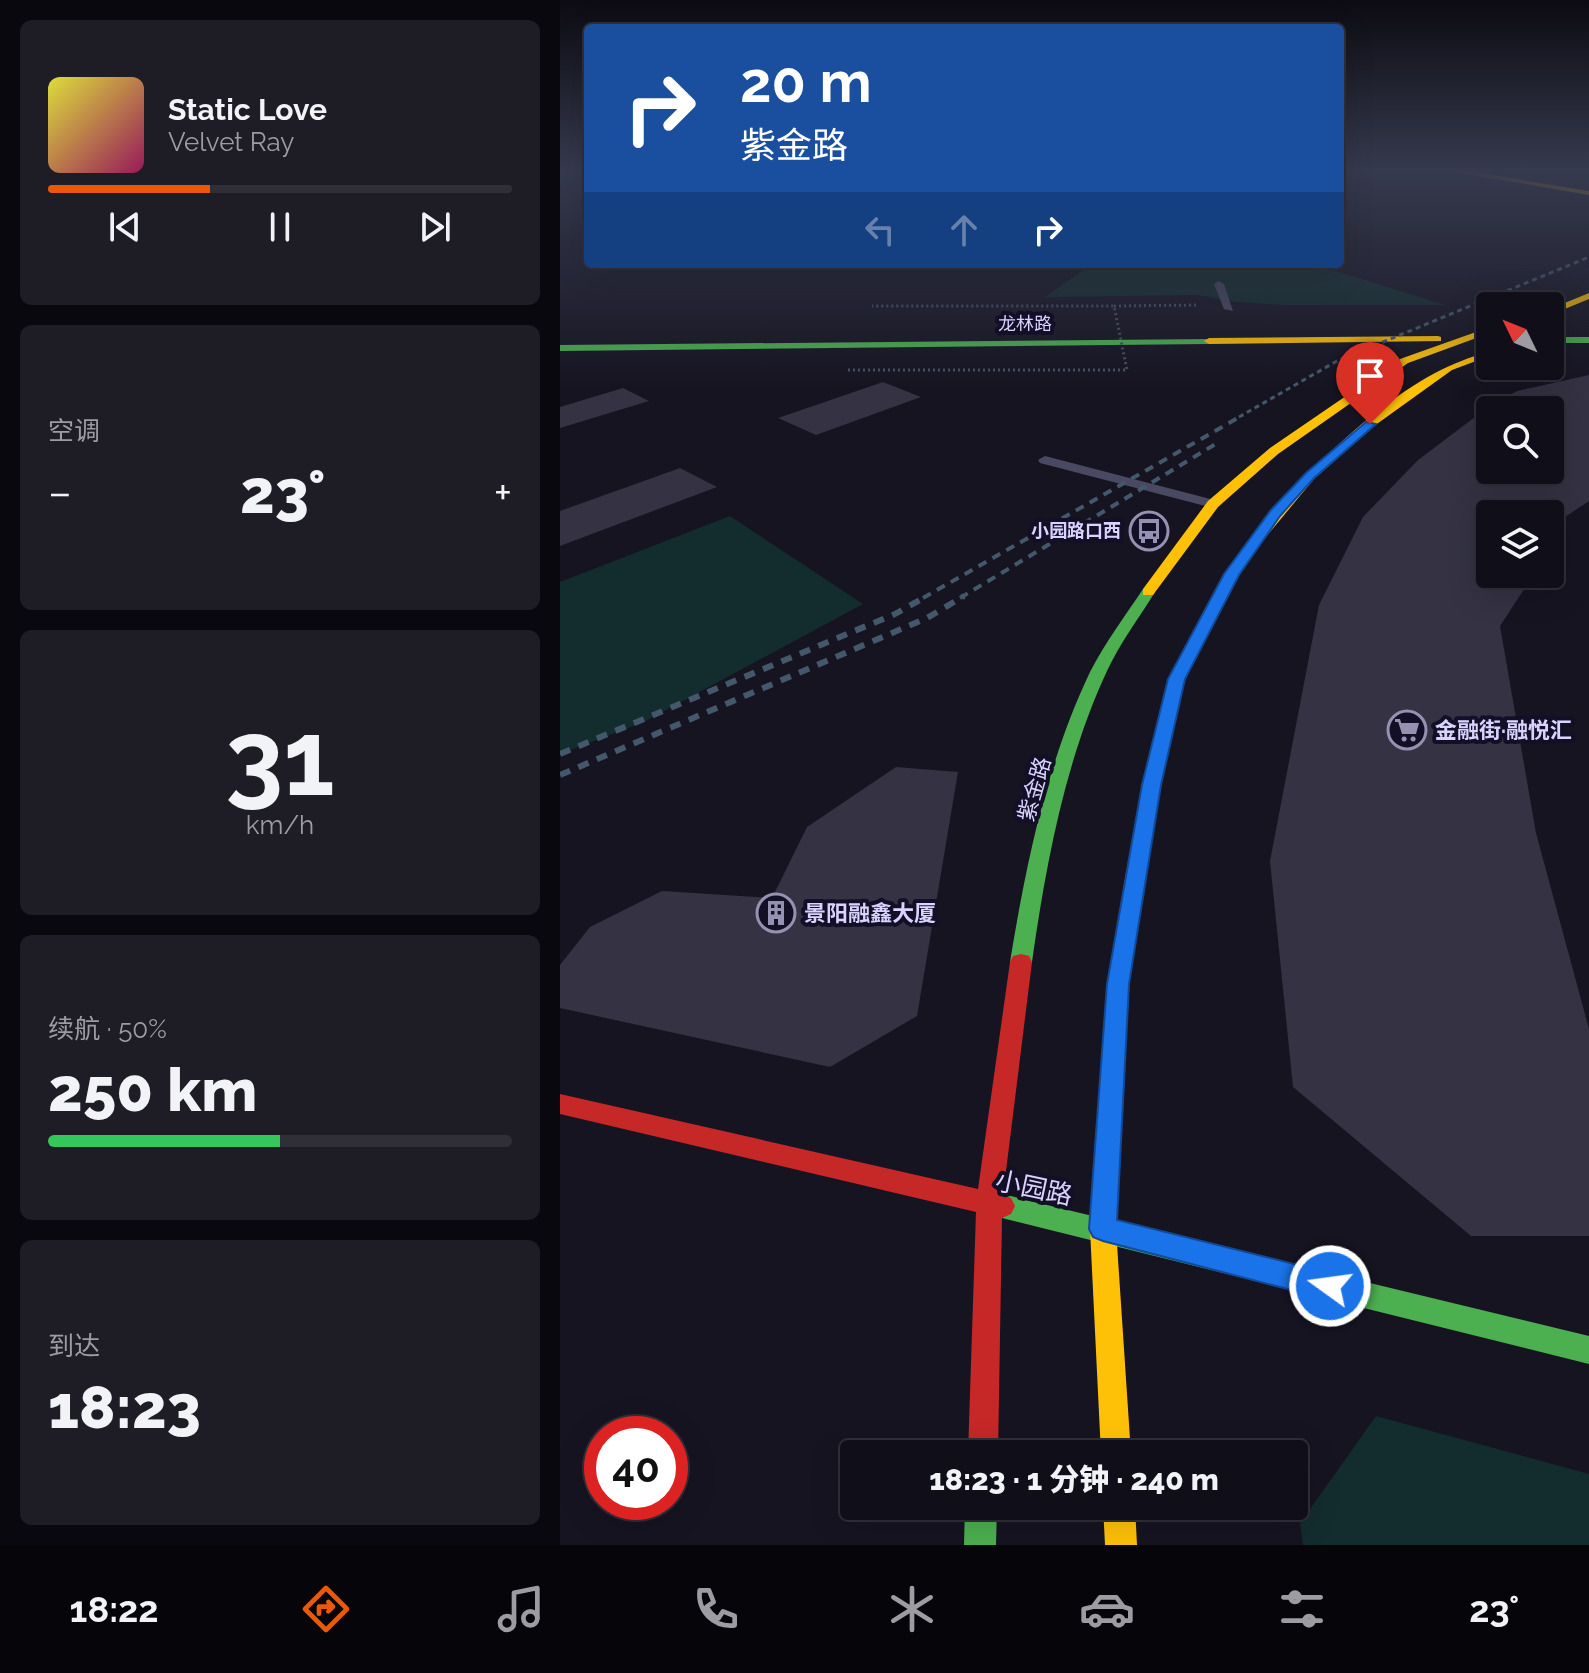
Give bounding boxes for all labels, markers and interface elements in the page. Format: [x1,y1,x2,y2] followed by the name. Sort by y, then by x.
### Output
[740,49,872,115] text: 20 m
[608,56,712,160] icon: right
[168,92,327,127] text: Static Love
[740,124,848,166] text: 紫金路
[168,127,294,157] text: Velvet Ray
[103,205,147,249] icon: previous
[258,205,302,249] icon: pause
[413,205,457,249] icon: next
[858,208,902,252] icon: left
[942,208,986,252] icon: ahead
[1026,208,1070,252] icon: right
[1476,292,1564,380] north arrow
[1476,292,1564,588] map controls
[998,313,1052,334] street label: 龙林路
[1336,342,1404,424] pin
[1348,354,1392,398] icon: arrive
[1476,396,1564,484] button: search
[48,416,100,446] text: 空调
[240,457,326,527] text: 23°
[48,467,72,518] text: −
[494,467,512,518] text: +
[1476,500,1564,588] button: layers
[1128,510,1170,552] bus stop icon: 小园路口西
[1031,520,1121,541] place label: 小园路口西
[225,697,335,819] text: 31
[1386,709,1428,751] supermarket icon: 金融街·融悦汇
[1435,717,1572,743] place label: 金融街·融悦汇
[1012,754,1056,824] street label: 紫金路
[246,810,314,840] text: km/h
[755,892,797,934] building icon: 景阳融鑫大厦
[804,900,936,926] place label: 景阳融鑫大厦
[48,1014,167,1044] text: 续航 · 50%
[48,1055,257,1125] text: 250 km
[993,1165,1075,1211] street label: 小园路
[1288,1244,1372,1328] position arrow
[48,1331,100,1361] text: 到达
[48,1372,201,1442] text: 18:23
[584,1416,688,1520] speed limit sign: 40
[929,1462,1219,1497] text: 18:23 · 1 分钟 · 240 m
[298,1581,354,1637] icon: directions
[493,1581,549,1637] icon: music
[688,1581,744,1637] icon: phone
[884,1581,940,1637] icon: climate
[1079,1581,1135,1637] icon: car
[1274,1581,1330,1637] icon: filters
[70,1588,159,1630] text: 18:22
[1469,1588,1519,1630] text: 23°

